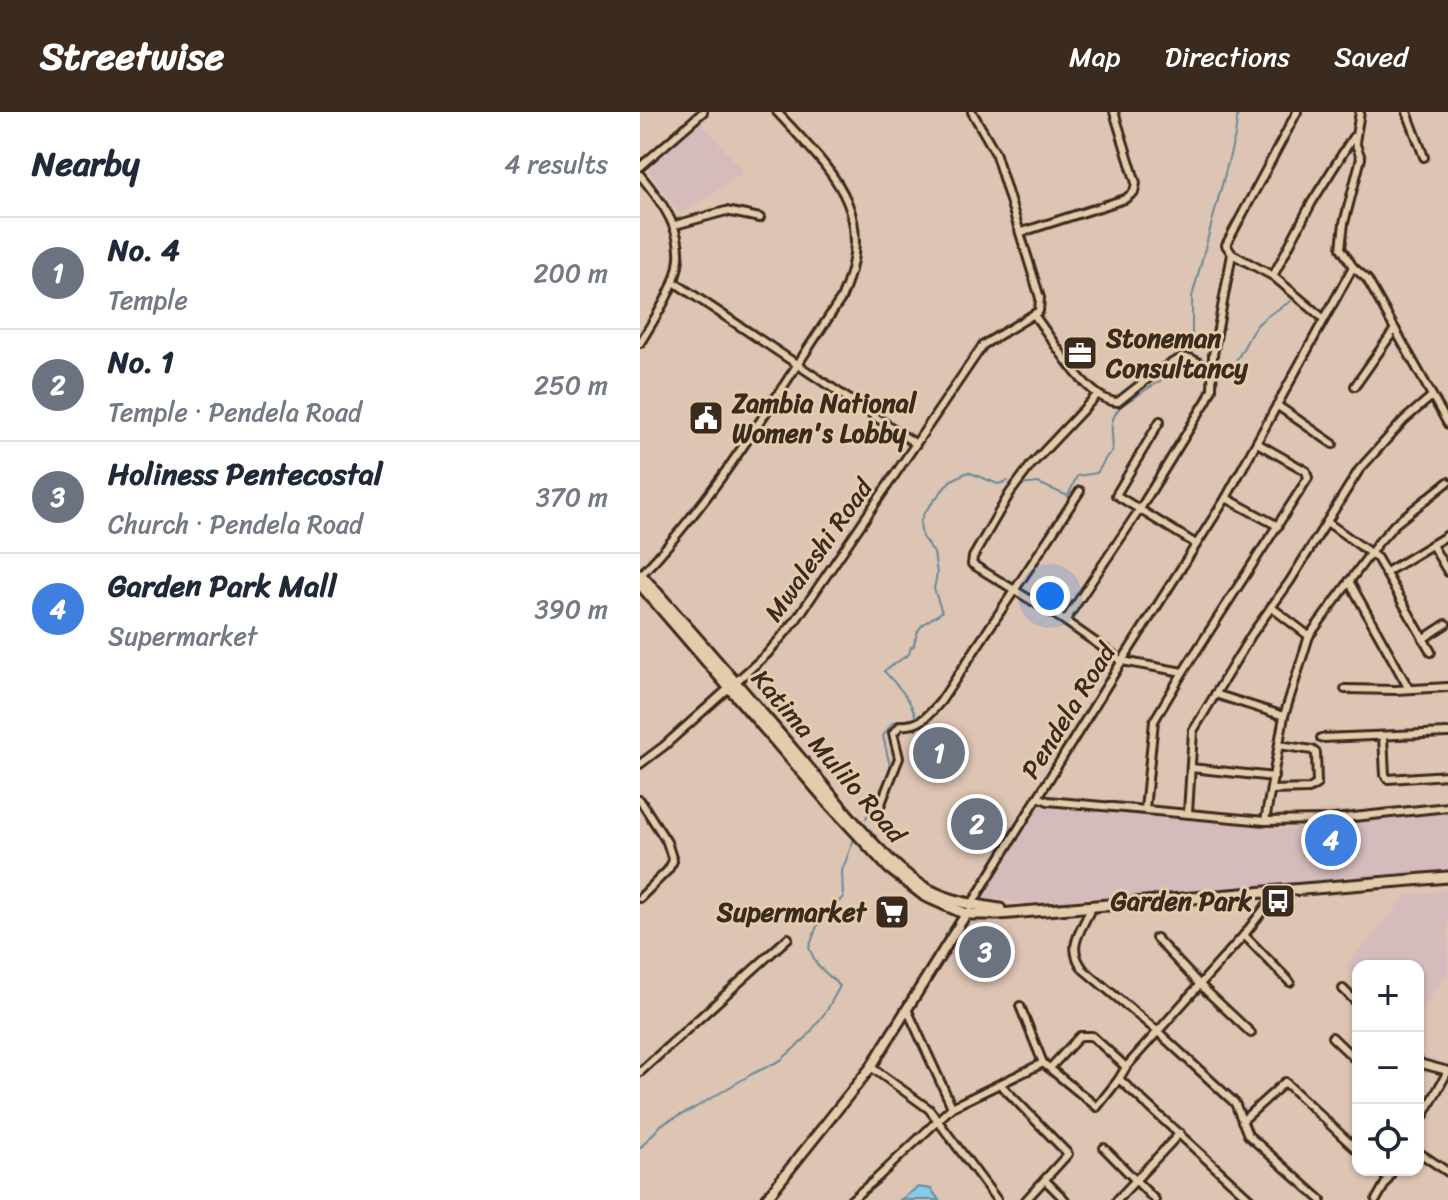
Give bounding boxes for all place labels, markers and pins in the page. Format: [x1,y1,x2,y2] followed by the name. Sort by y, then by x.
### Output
[1105,315,1248,391] place label: Stoneman Consultancy
[1061,334,1099,372] office icon: Stoneman Consultancy
[731,380,918,456] place label: Zambia National Women's Lobby
[687,399,725,437] public building icon: Zambia National Women's Lobby
[913,723,965,783] pin: 1
[951,794,1003,854] pin: 2
[1305,810,1357,870] pin: 4
[1111,878,1252,924] place label: Garden Park
[1259,882,1297,920] bus stop icon: Garden Park
[716,889,868,935] place label: Supermarket
[873,893,911,931] supermarket icon: Supermarket
[959,922,1011,982] pin: 3

